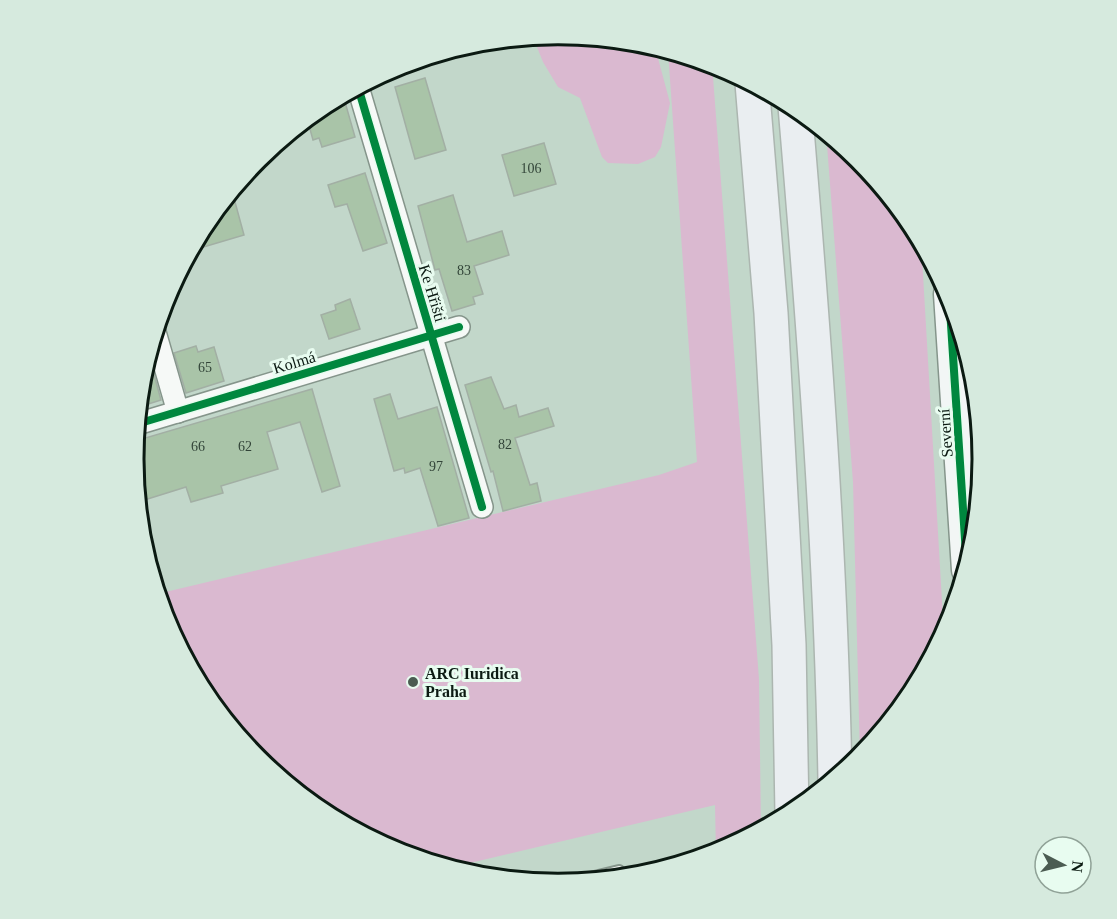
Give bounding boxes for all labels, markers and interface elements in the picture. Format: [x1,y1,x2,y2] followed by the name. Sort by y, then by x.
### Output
[521,161,542,176] house number: 106
[416,262,449,324] street label: Ke Hřišti
[457,263,471,278] house number: 83
[271,348,317,377] street label: Kolmá
[198,360,212,375] house number: 65
[935,407,956,458] street label: Severní
[498,437,512,452] house number: 82
[191,439,205,454] house number: 66
[238,439,252,454] house number: 62
[429,459,443,474] house number: 97
[425,665,519,700] place label: ARC Iuridica Praha
[406,675,420,689] marker: ARC Iuridica Praha
[1033,835,1093,895] north arrow
[1068,860,1087,874] text: N

